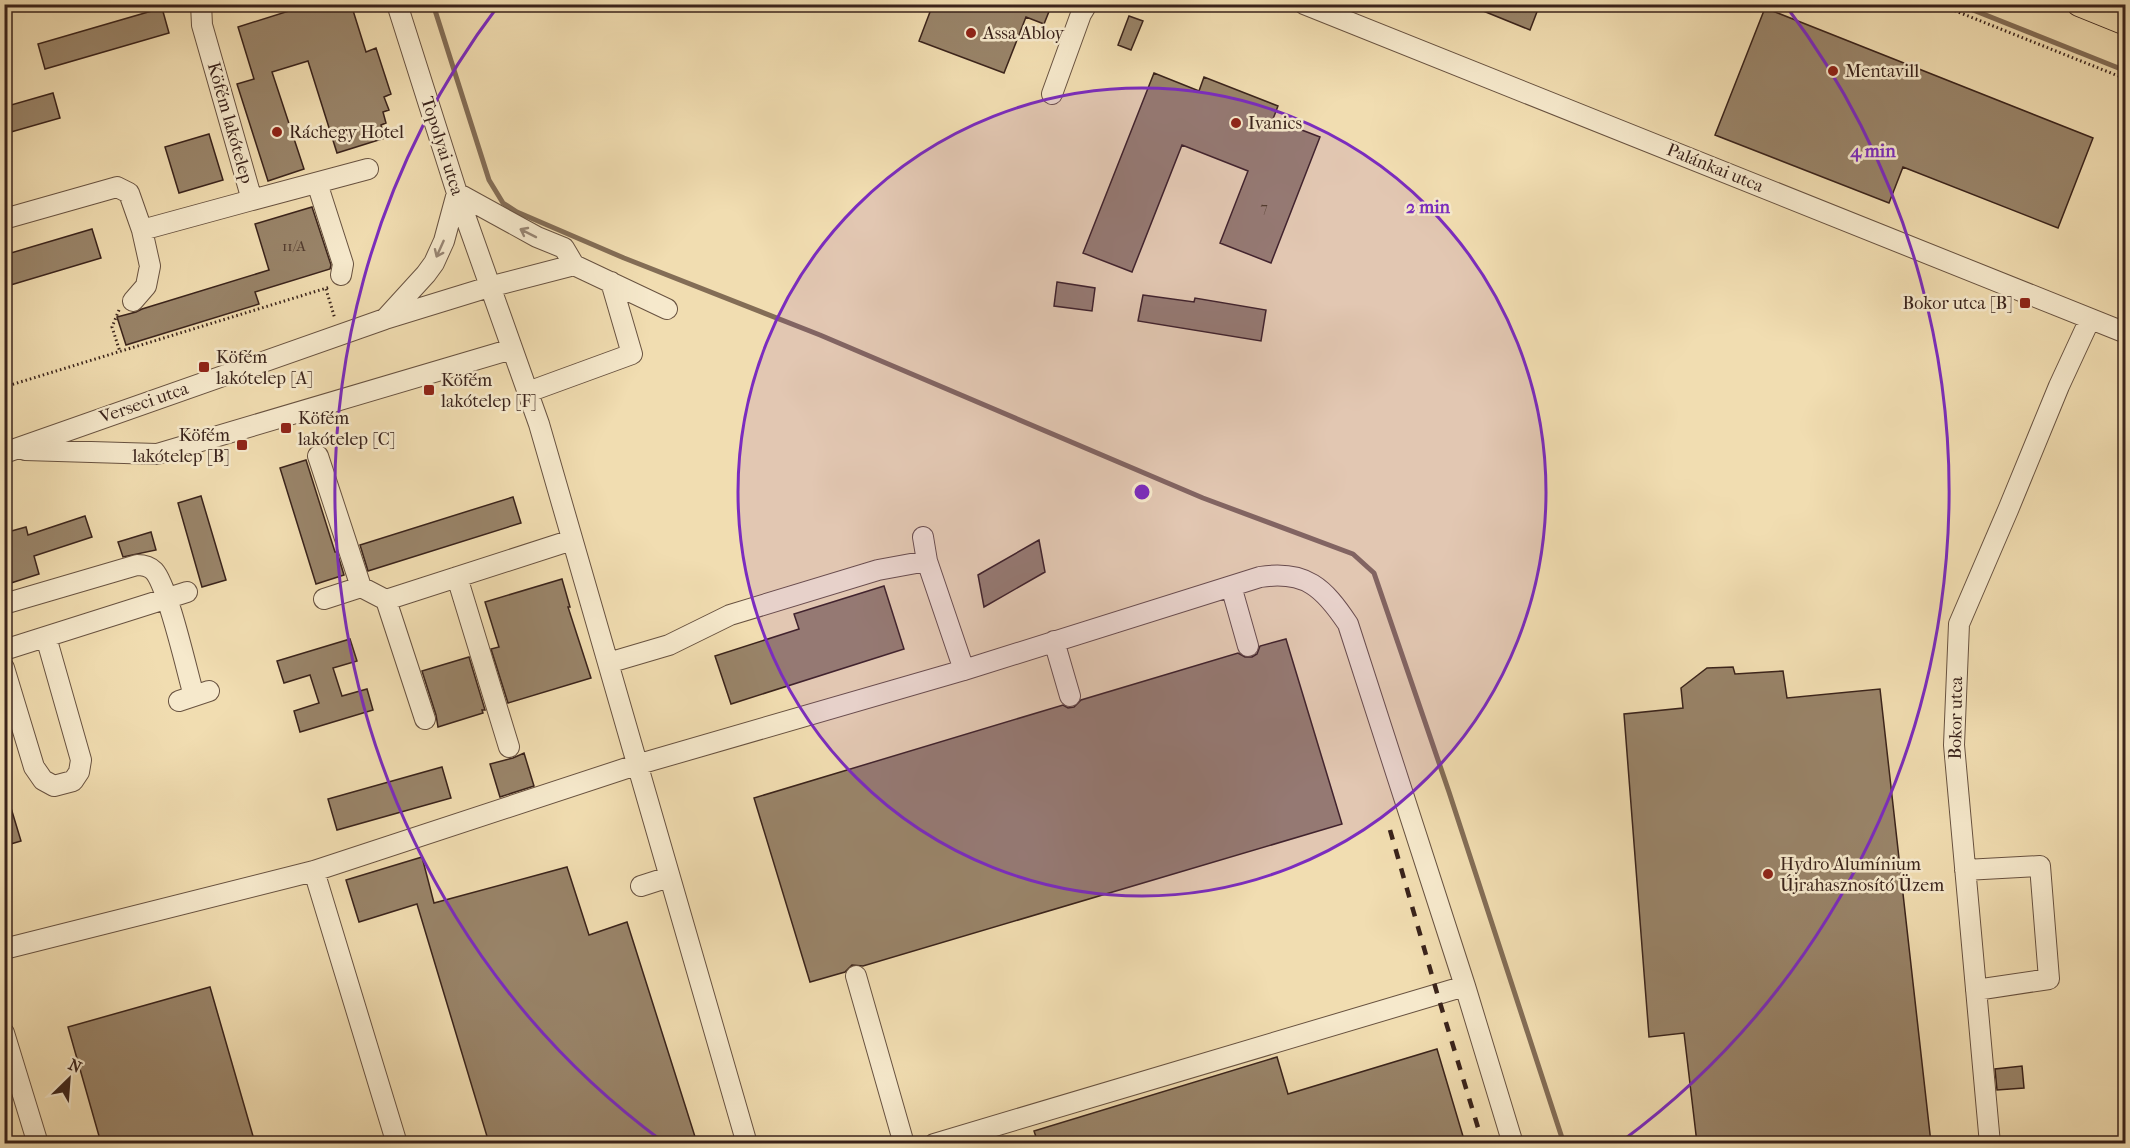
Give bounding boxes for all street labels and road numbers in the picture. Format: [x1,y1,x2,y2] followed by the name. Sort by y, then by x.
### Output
[203,60,257,186] street label: Köfém lakótelep
[416,94,468,199] street label: Topolyai utca
[1664,139,1767,197] street label: Palánkai utca
[96,378,192,428] street label: Verseci utca
[1945,676,1967,760] street label: Bokor utca

